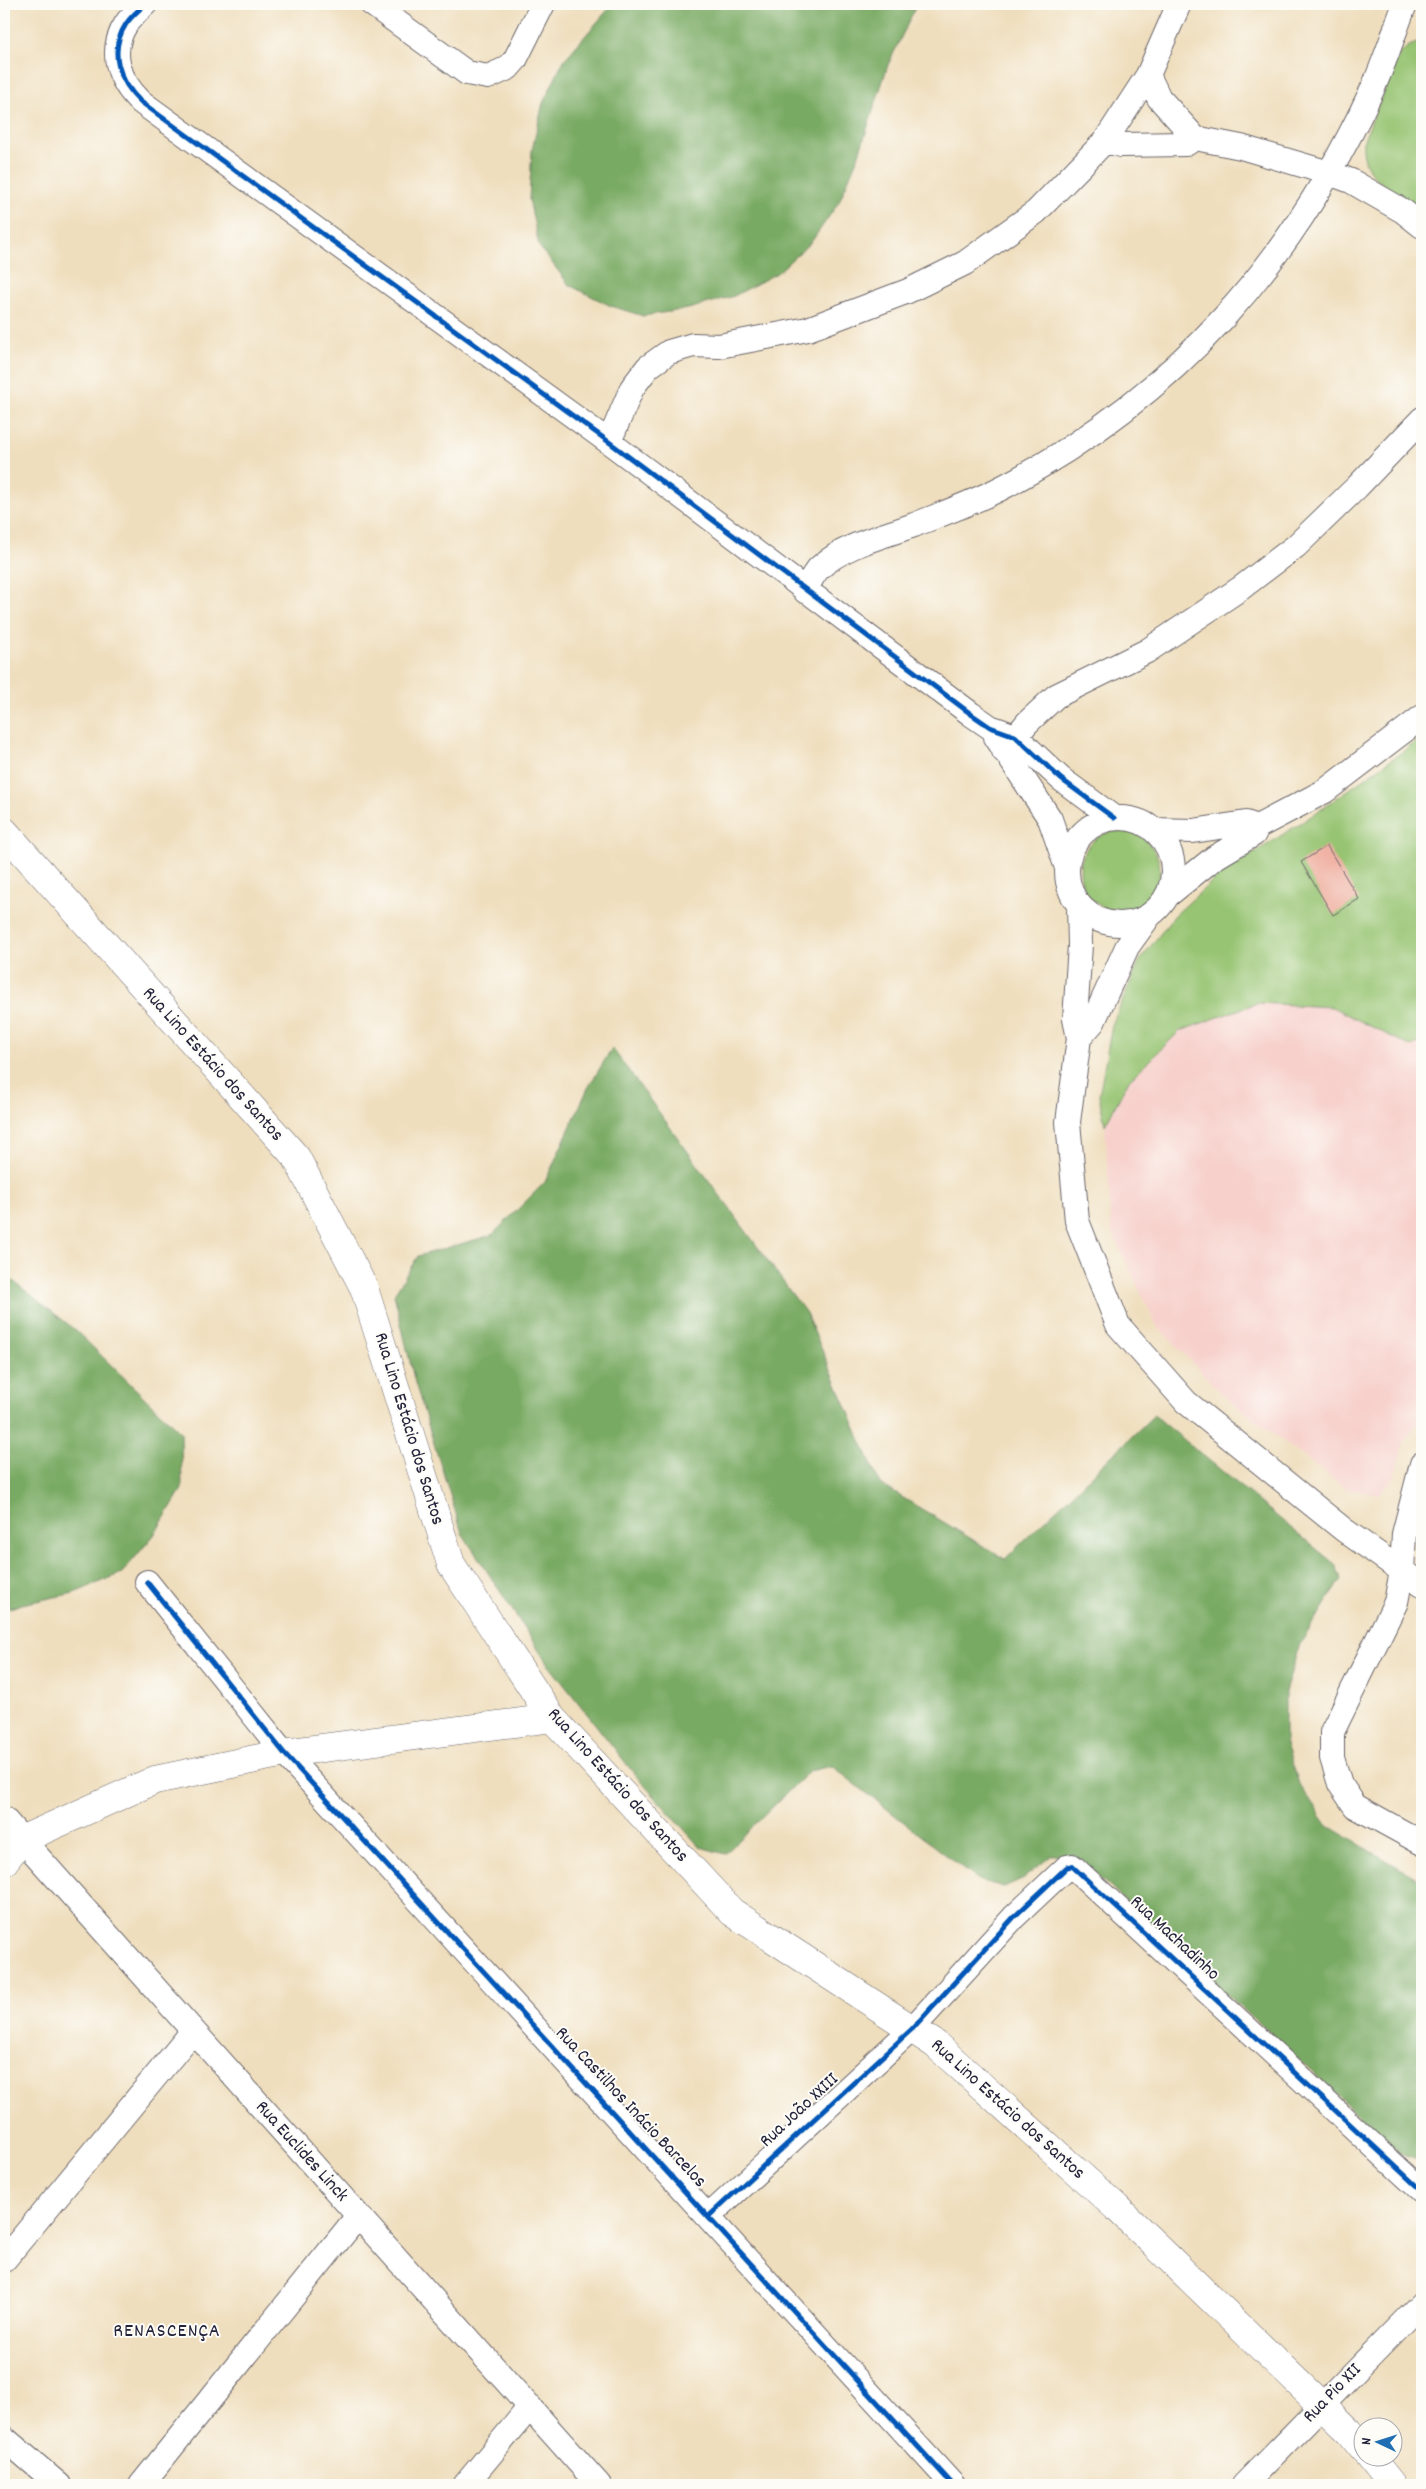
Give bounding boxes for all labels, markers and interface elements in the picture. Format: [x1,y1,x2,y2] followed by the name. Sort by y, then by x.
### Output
[135,982,289,1148] street label: Rua Lino Estácio dos Santos
[366,1330,450,1528] street label: Rua Lino Estácio dos Santos
[540,1703,694,1869] street label: Rua Lino Estácio dos Santos
[1123,1890,1225,1988] street label: Rua Machadinho
[548,2021,712,2195] street label: Rua Castilhos Inácio Barcelos
[924,2033,1090,2187] street label: Rua Lino Estácio dos Santos
[754,2067,846,2155] street label: Rua João XXIII
[248,2095,354,2209] street label: Rua Euclides Linck
[113,2318,221,2346] district label: RENASCENÇA
[1298,2358,1369,2430] street label: Rua Pio XII
[1354,2416,1404,2466] north arrow
[1357,2437,1377,2445] text: N

